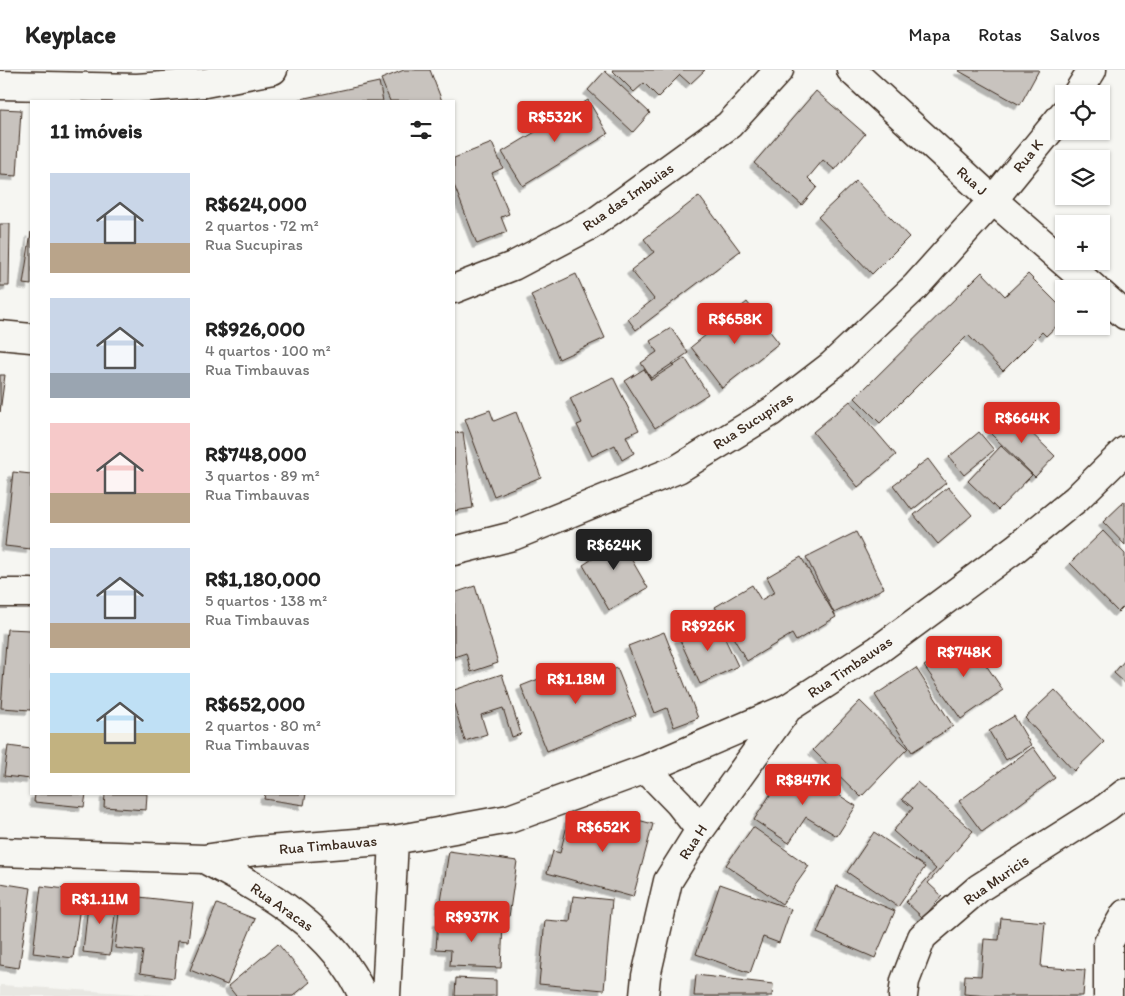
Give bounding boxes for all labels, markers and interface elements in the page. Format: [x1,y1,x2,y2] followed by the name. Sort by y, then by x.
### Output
[25,20,116,49] text: Keyplace
[908,24,950,46] text: Mapa
[978,24,1022,46] text: Rotas
[1050,24,1100,46] text: Salvos
[1055,85,1110,335] map controls
[1055,85,1110,140] button: locate
[514,100,596,143] pin: R$532K
[528,107,582,126] text: R$532K
[407,116,435,144] icon: filters
[50,118,142,143] text: 11 imóveis
[1009,135,1047,176] street label: Rua K
[1055,150,1110,205] button: layers
[579,159,677,235] street label: Rua das Imbuias
[953,163,991,199] street label: Rua J
[205,191,307,216] text: R$624,000
[90,193,150,253] icon: home
[1055,215,1110,270] button: +
[205,216,319,235] text: 2 quartos · 72 m²
[205,235,303,254] text: Rua Sucupiras
[1055,280,1110,335] button: −
[694,302,776,345] pin: R$658K
[708,309,762,328] text: R$658K
[205,316,305,341] text: R$926,000
[90,318,150,378] icon: home
[205,341,331,360] text: 4 quartos · 100 m²
[205,360,310,379] text: Rua Timbauvas
[710,388,797,454] street label: Rua Sucupiras
[981,402,1063,444] pin: R$664K
[995,408,1049,427] text: R$664K
[205,441,307,466] text: R$748,000
[90,443,150,503] icon: home
[205,466,320,485] text: 3 quartos · 89 m²
[205,485,310,504] text: Rua Timbauvas
[573,528,655,571] pin: R$624K
[587,535,641,554] text: R$624K
[205,566,321,591] text: R$1,180,000
[90,568,150,628] icon: home
[205,591,327,610] text: 5 quartos · 138 m²
[205,610,310,629] text: Rua Timbauvas
[667,610,749,652] pin: R$926K
[681,616,735,635] text: R$926K
[804,632,896,702] street label: Rua Timbauvas
[923,636,1005,678] pin: R$748K
[937,642,991,661] text: R$748K
[530,662,622,705] pin: R$1.18M
[547,669,605,688] text: R$1.18M
[205,691,305,716] text: R$652,000
[90,693,150,753] icon: home
[205,716,321,735] text: 2 quartos · 80 m²
[205,735,310,754] text: Rua Timbauvas
[762,764,844,806] pin: R$847K
[776,770,830,789] text: R$847K
[562,810,644,853] pin: R$652K
[576,817,630,836] text: R$652K
[675,821,711,863] street label: Rua H
[278,832,378,858] street label: Rua Timbauvas
[960,851,1032,909] street label: Rua Muricis
[247,879,317,935] street label: Rua Aracas
[54,882,146,925] pin: R$1.11M
[72,889,128,908] text: R$1.11M
[431,900,513,943] pin: R$937K
[446,907,498,926] text: R$937K

